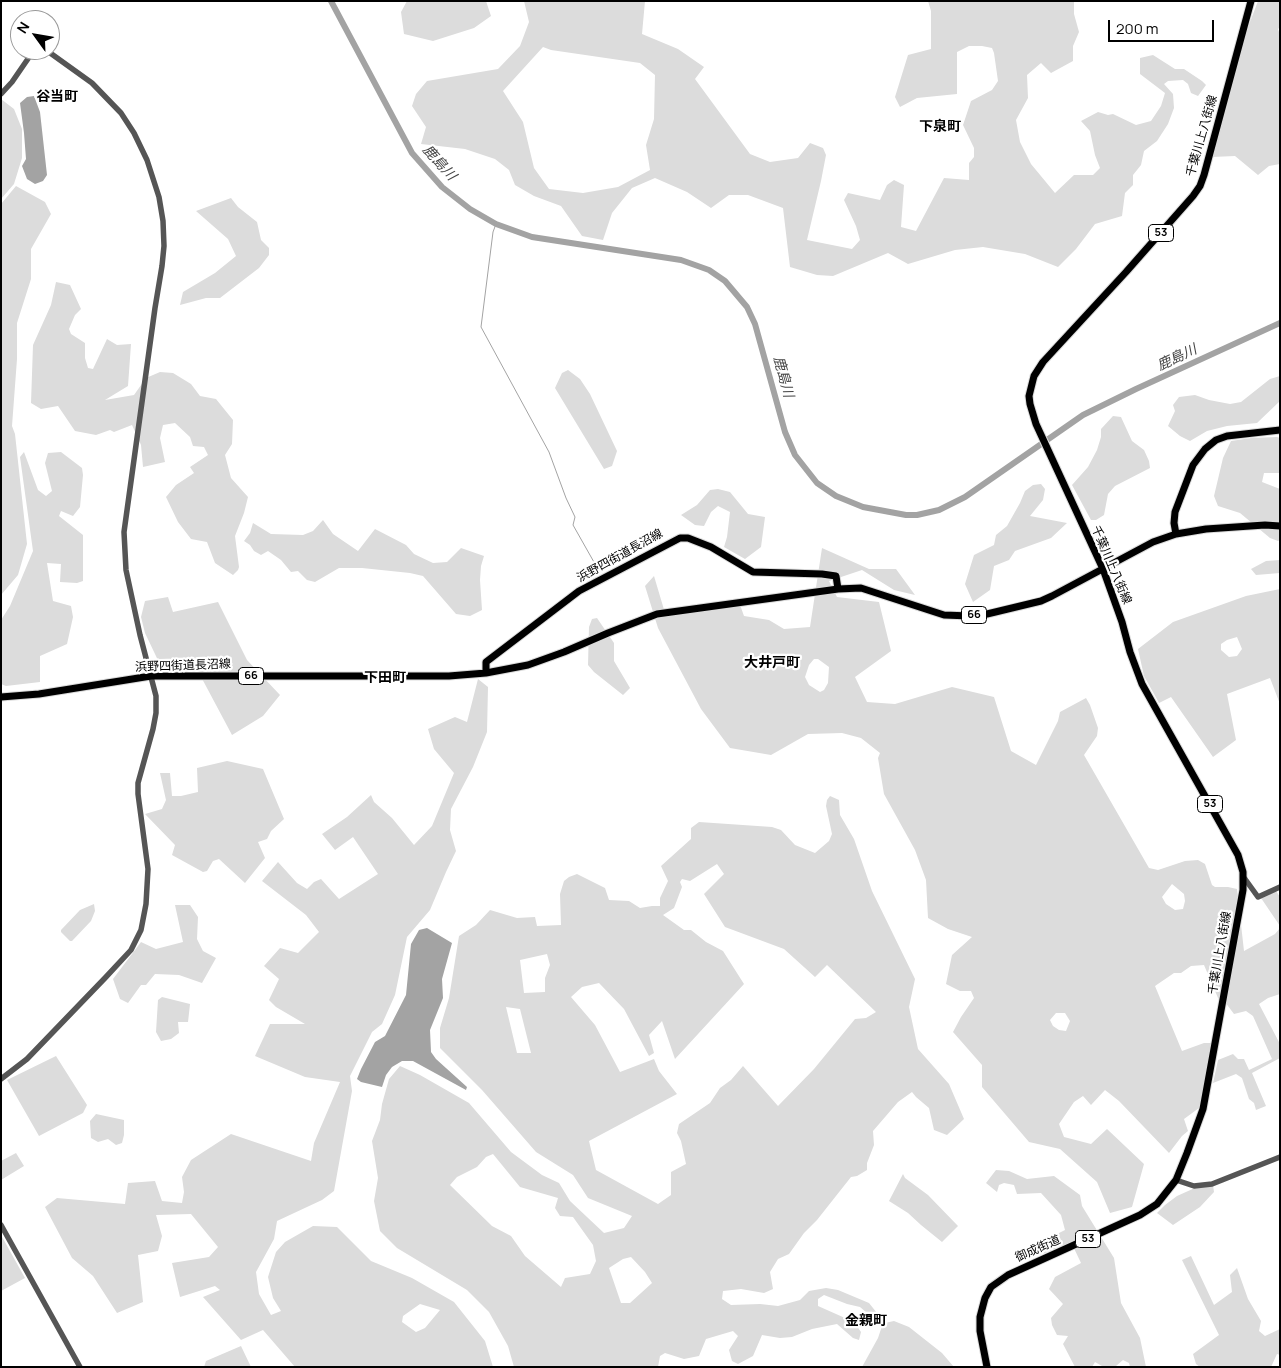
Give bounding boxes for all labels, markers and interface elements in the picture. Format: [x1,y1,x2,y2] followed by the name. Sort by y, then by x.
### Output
[10,10,60,60] north arrow
[1111,10,1217,42] scale bar
[12,18,33,37] text: N
[1116,18,1159,39] text: 200 m
[36,89,78,105] district label: 谷当町
[1184,94,1220,178] street label: 千葉川上八街線
[919,119,961,135] district label: 下泉町
[419,142,459,184] water label: 鹿島川
[1148,224,1174,242] road number: 53
[1154,342,1200,374] water label: 鹿島川
[769,355,797,399] water label: 鹿島川
[1088,524,1134,606] street label: 千葉川上八街線
[575,526,665,586] street label: 浜野四街道長沼線
[962,606,986,624] road number: 66
[744,655,800,671] district label: 大井戸町
[135,657,231,675] street label: 浜野四街道長沼線
[238,668,264,684] road number: 66
[364,670,406,686] district label: 下田町
[1198,796,1222,812] road number: 53
[1206,910,1234,996] street label: 千葉川上八街線
[1076,1230,1100,1248] road number: 53
[1013,1233,1063,1265] street label: 御成街道
[845,1313,887,1329] district label: 金親町

